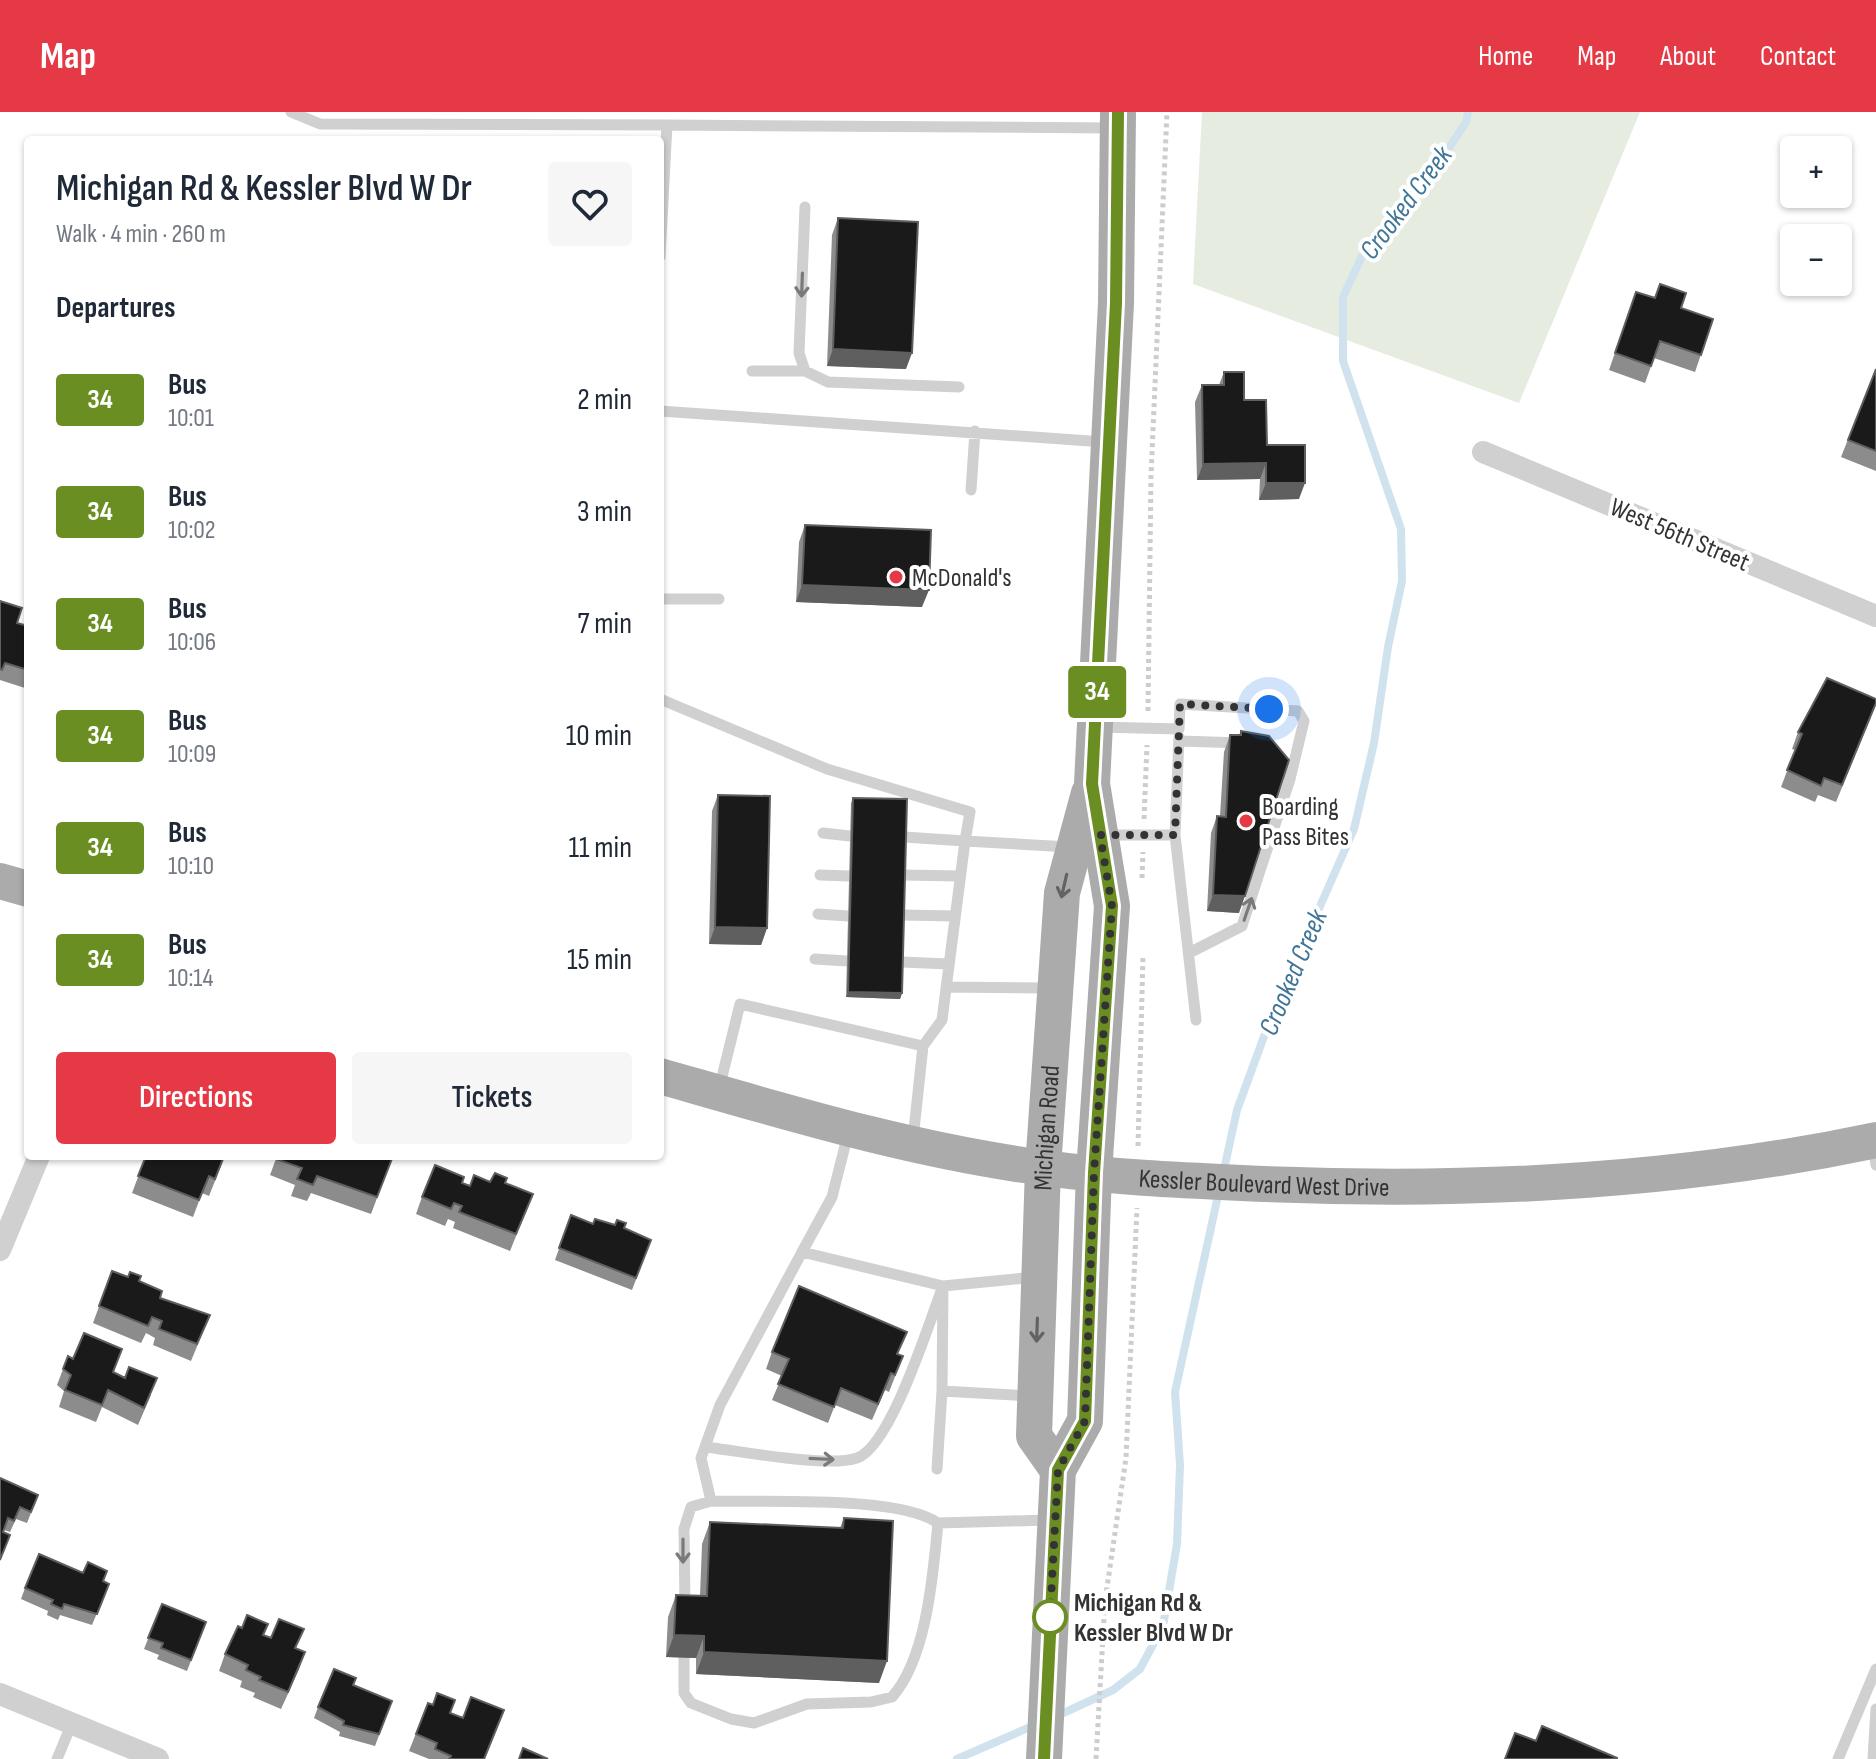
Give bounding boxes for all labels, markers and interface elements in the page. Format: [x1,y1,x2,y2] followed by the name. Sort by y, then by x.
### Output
[40,34,96,79] text: Map
[1478,40,1533,73] text: Home
[1577,40,1616,73] text: Map
[1660,40,1716,73] text: About
[1760,40,1836,73] text: Contact
[1780,136,1852,296] map controls
[1780,136,1852,208] button: +
[1353,139,1460,266] water label: Crooked Creek
[548,162,632,246] button: heart
[56,166,472,211] text: Michigan Rd & Kessler Blvd W Dr
[56,219,226,250] text: Walk · 4 min · 260 m
[1780,224,1852,296] button: −
[795,271,810,298] one-way arrow
[56,290,176,326] text: Departures
[168,367,207,403] text: Bus
[577,382,632,418] text: 2 min
[87,383,113,416] text: 34
[168,403,214,434] text: 10:01
[168,479,207,515] text: Bus
[1605,492,1754,579] street label: West 56th Street
[577,494,632,530] text: 3 min
[87,495,113,528] text: 34
[168,515,216,546] text: 10:02
[912,563,1012,594] place label: McDonald's
[887,568,905,586] marker: McDonald's
[168,591,207,627] text: Bus
[578,606,632,642] text: 7 min
[87,607,113,640] text: 34
[168,627,216,658] text: 10:06
[1061,666,1133,718] line badge: 34
[1084,675,1110,708] text: 34
[1249,689,1289,729] your location
[168,703,207,739] text: Bus
[566,718,632,754] text: 10 min
[87,719,113,752] text: 34
[168,739,216,770] text: 10:09
[1262,792,1349,853] place label: Boarding Pass Bites
[1237,812,1255,830] marker: Boarding Pass Bites
[168,815,207,851] text: Bus
[569,830,632,866] text: 11 min
[87,831,113,864] text: 34
[168,851,214,882] text: 10:10
[1056,873,1071,898] one-way arrow
[1242,897,1256,922] one-way arrow
[1252,903,1335,1040] water label: Crooked Creek
[168,927,207,963] text: Bus
[567,942,632,978] text: 15 min
[87,943,113,976] text: 34
[168,963,213,994] text: 10:14
[56,1052,336,1144] button: Directions
[352,1052,632,1144] button: Tickets
[1028,1064,1067,1191] street label: Michigan Road
[1138,1163,1390,1204] street label: Kessler Boulevard West Drive
[1030,1316,1045,1343] one-way arrow
[808,1452,835,1467] one-way arrow
[675,1537,691,1564] one-way arrow
[1074,1588,1233,1649] place label: Michigan Rd & Kessler Blvd W Dr
[1033,1600,1067,1634] marker: Michigan Rd & Kessler Blvd W Dr

